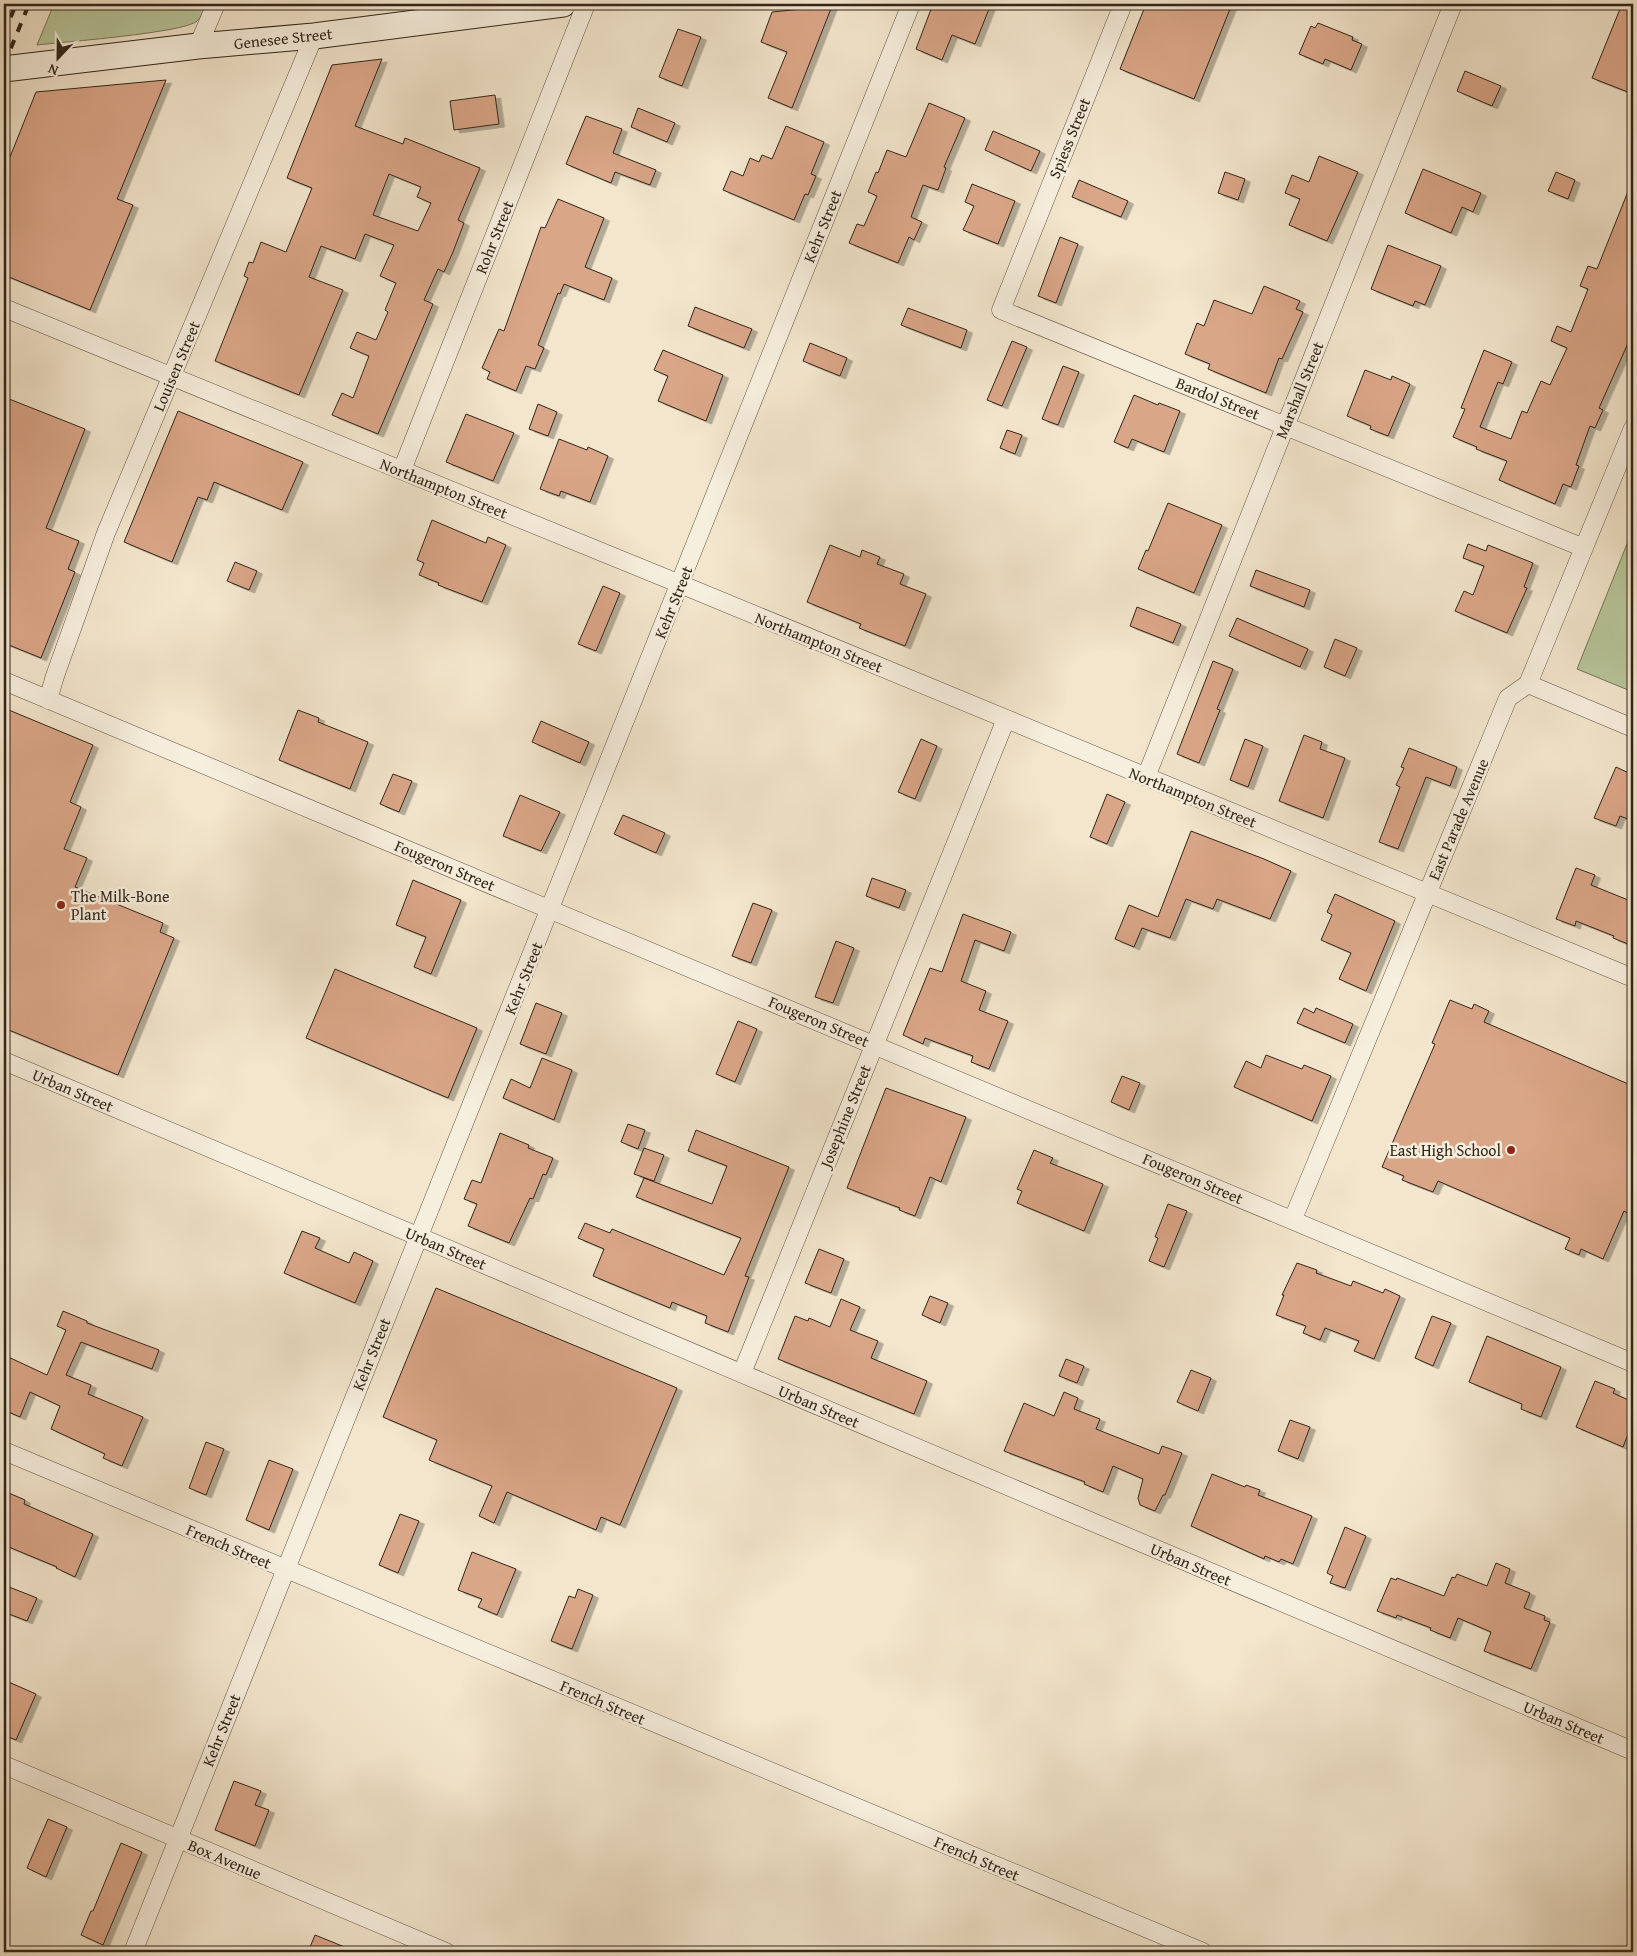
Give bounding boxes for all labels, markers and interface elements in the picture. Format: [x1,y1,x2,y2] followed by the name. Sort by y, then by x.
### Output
[233,21,334,55] street label: Genesee Street
[32,32,82,82] north arrow
[44,59,61,81] text: N
[1042,94,1096,182] street label: Spiess Street
[797,186,848,266] street label: Kehr Street
[468,197,520,277] street label: Rohr Street
[146,317,206,415] street label: Louisen Street
[1269,337,1330,442] street label: Marshall Street
[1173,370,1264,426] street label: Bardol Street
[376,451,512,525] street label: Northampton Street
[648,562,699,642] street label: Kehr Street
[751,605,887,679] street label: Northampton Street
[1422,754,1494,884] street label: East Parade Avenue
[1125,760,1261,834] street label: Northampton Street
[391,833,499,897] street label: Fougeron Street
[71,884,169,926] place label: The Milk-Bone Plant
[55,899,67,911] marker: The Milk-Bone Plant
[498,938,549,1018] street label: Kehr Street
[765,989,873,1053] street label: Fougeron Street
[813,1060,877,1173] street label: Josephine Street
[29,1062,118,1118] street label: Urban Street
[1390,1138,1502,1162] place label: East High School
[1505,1144,1517,1156] marker: East High School
[1139,1146,1247,1210] street label: Fougeron Street
[402,1220,491,1276] street label: Urban Street
[346,1314,397,1394] street label: Kehr Street
[775,1378,864,1434] street label: Urban Street
[183,1517,276,1575] street label: French Street
[1147,1536,1236,1592] street label: Urban Street
[557,1673,650,1731] street label: French Street
[196,1690,247,1770] street label: Kehr Street
[1520,1694,1609,1750] street label: Urban Street
[931,1829,1024,1887] street label: French Street
[185,1833,265,1885] street label: Box Avenue

